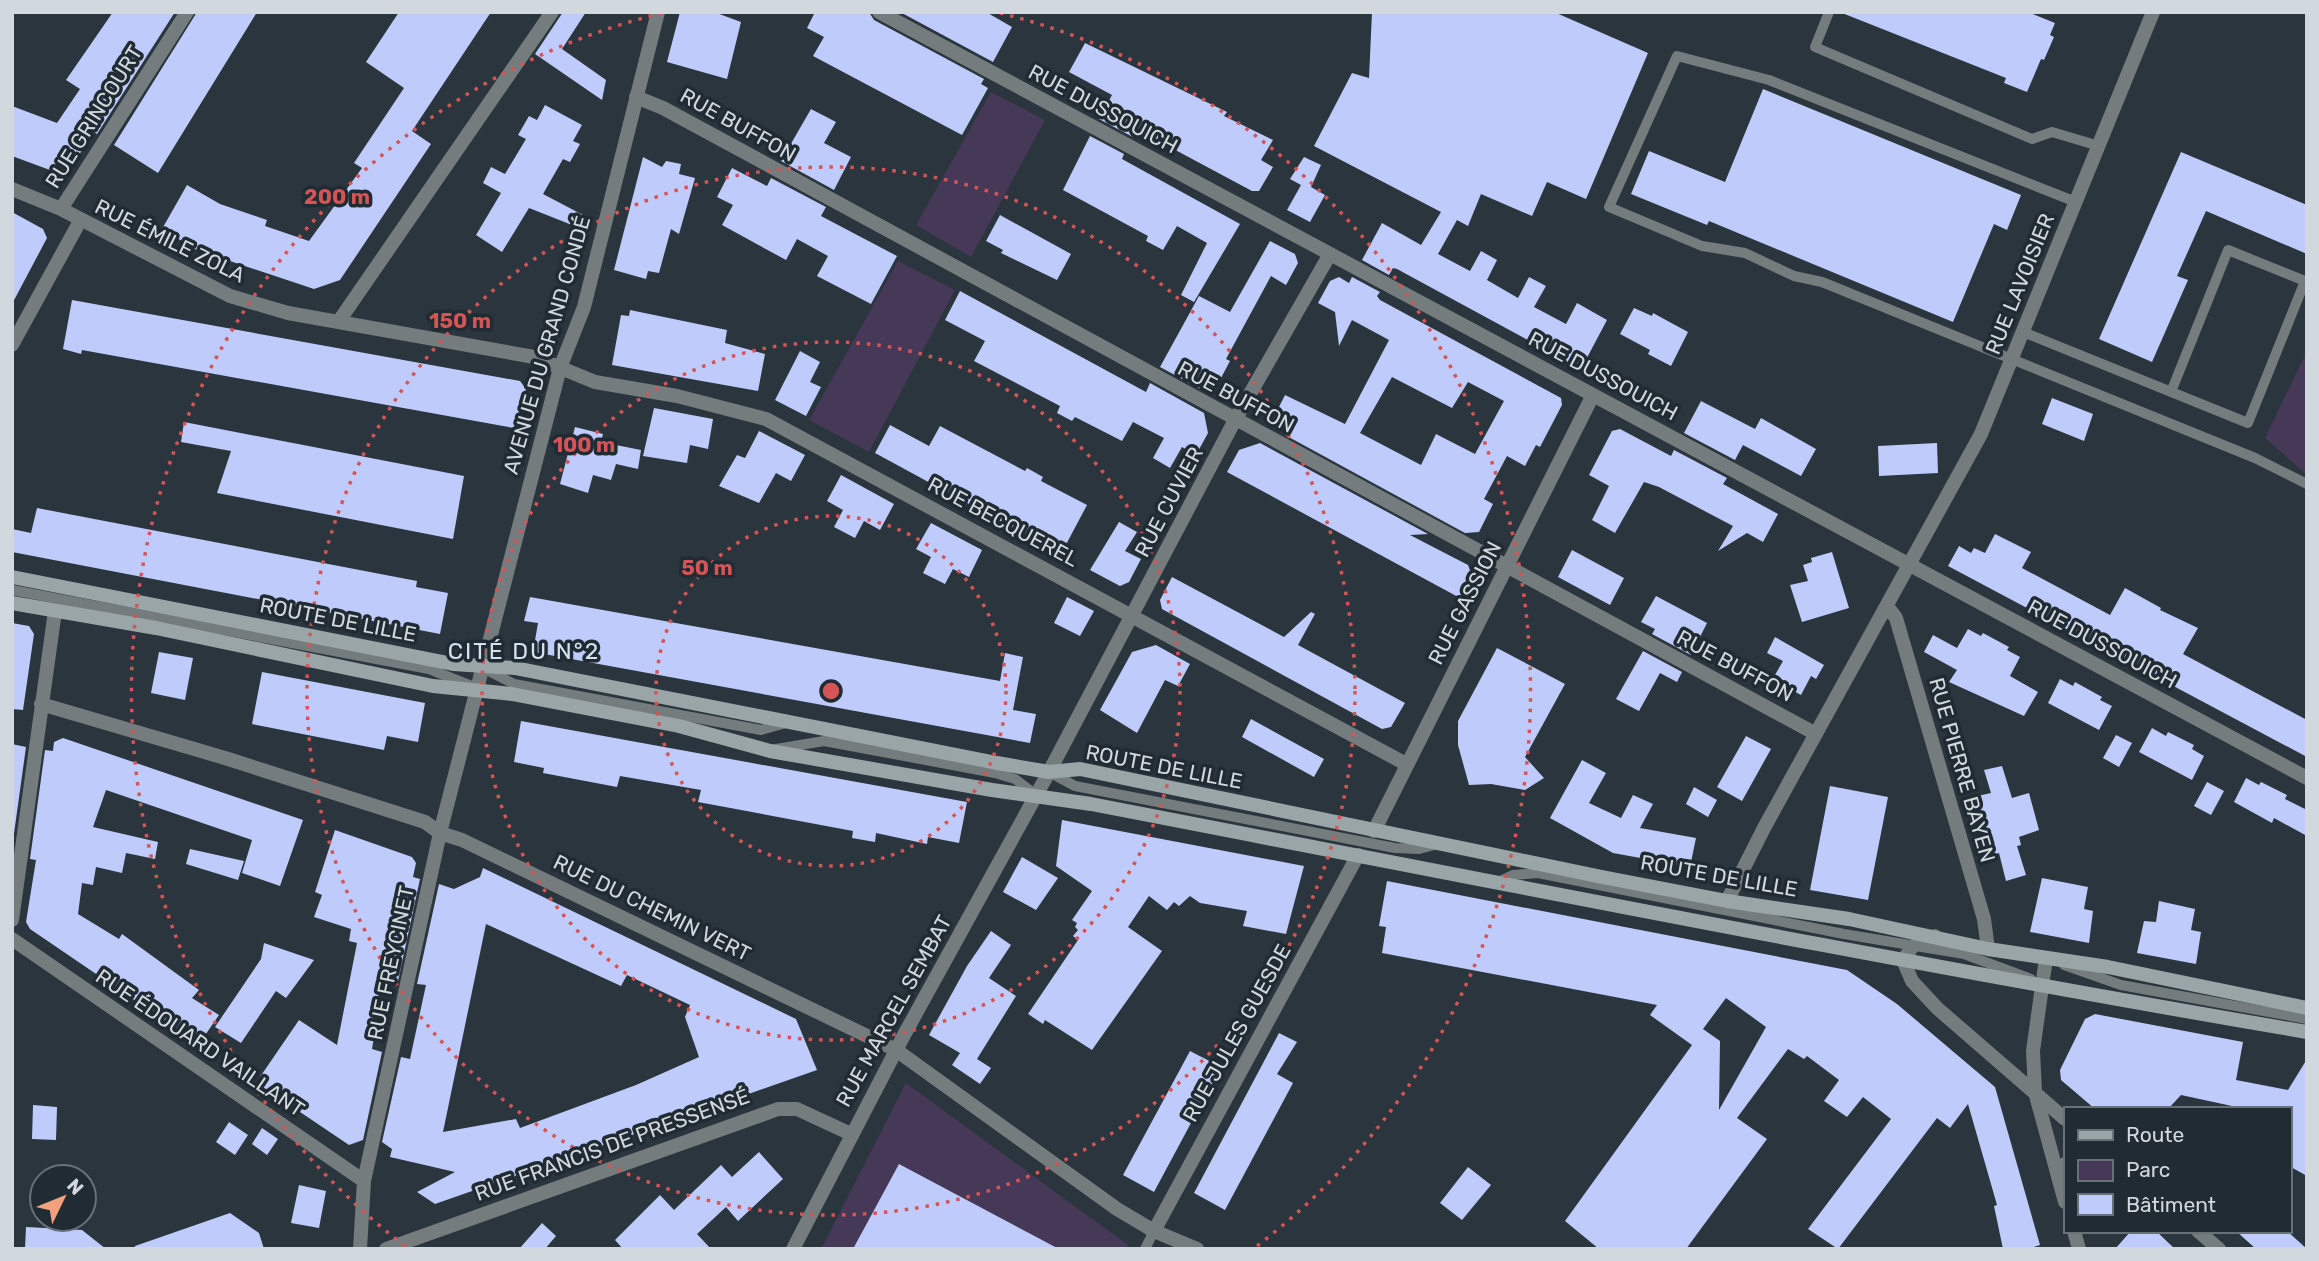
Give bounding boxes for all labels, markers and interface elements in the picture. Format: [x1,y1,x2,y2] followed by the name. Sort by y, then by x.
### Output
[40,41,147,193] street label: RUE GRINCOURT
[1024,59,1182,158] street label: RUE DUSSOUICH
[676,83,800,167] street label: RUE BUFFON
[304,184,370,209] text: 200 m
[91,193,249,288] street label: RUE ÉMILE ZOLA
[1980,210,2059,358] street label: RUE LAVOISIER
[498,213,595,477] street label: AVENUE DU GRAND CONDÉ
[429,308,491,333] text: 150 m
[1524,326,1682,425] street label: RUE DUSSOUICH
[1174,355,1299,438] street label: RUE BUFFON
[553,432,615,457] text: 100 m
[1129,442,1208,561] street label: RUE CUVIER
[924,471,1083,572] street label: RUE BECQUEREL
[1423,537,1506,669] street label: RUE GASSION
[681,555,733,580] text: 50 m
[258,592,419,647] street label: ROUTE DE LILLE
[2023,594,2181,693] street label: RUE DUSSOUICH
[1673,624,1798,707] street label: RUE BUFFON
[448,637,600,665] district label: CITÉ DU N°2
[1924,675,2001,865] street label: RUE PIERRE BAYEN
[819,679,843,703] centre of rings
[1084,739,1245,794] street label: ROUTE DE LILLE
[550,849,755,966] street label: RUE DU CHEMIN VERT
[1639,849,1800,902] street label: ROUTE DE LILLE
[362,883,419,1042] street label: RUE FREYCINET
[831,911,957,1111] street label: RUE MARCEL SEMBAT
[1177,940,1296,1126] street label: RUE JULES GUESDE
[91,963,309,1122] street label: RUE ÉDOUARD VAILLANT
[471,1083,753,1206] street label: RUE FRANCIS DE PRESSENSÉ
[2064,1107,2291,1233] legend
[2126,1122,2184,1147] text: Route
[2126,1157,2170,1182] text: Parc
[28,1163,98,1233] north arrow
[62,1174,88,1200] text: N
[2126,1192,2216,1217] text: Bâtiment

